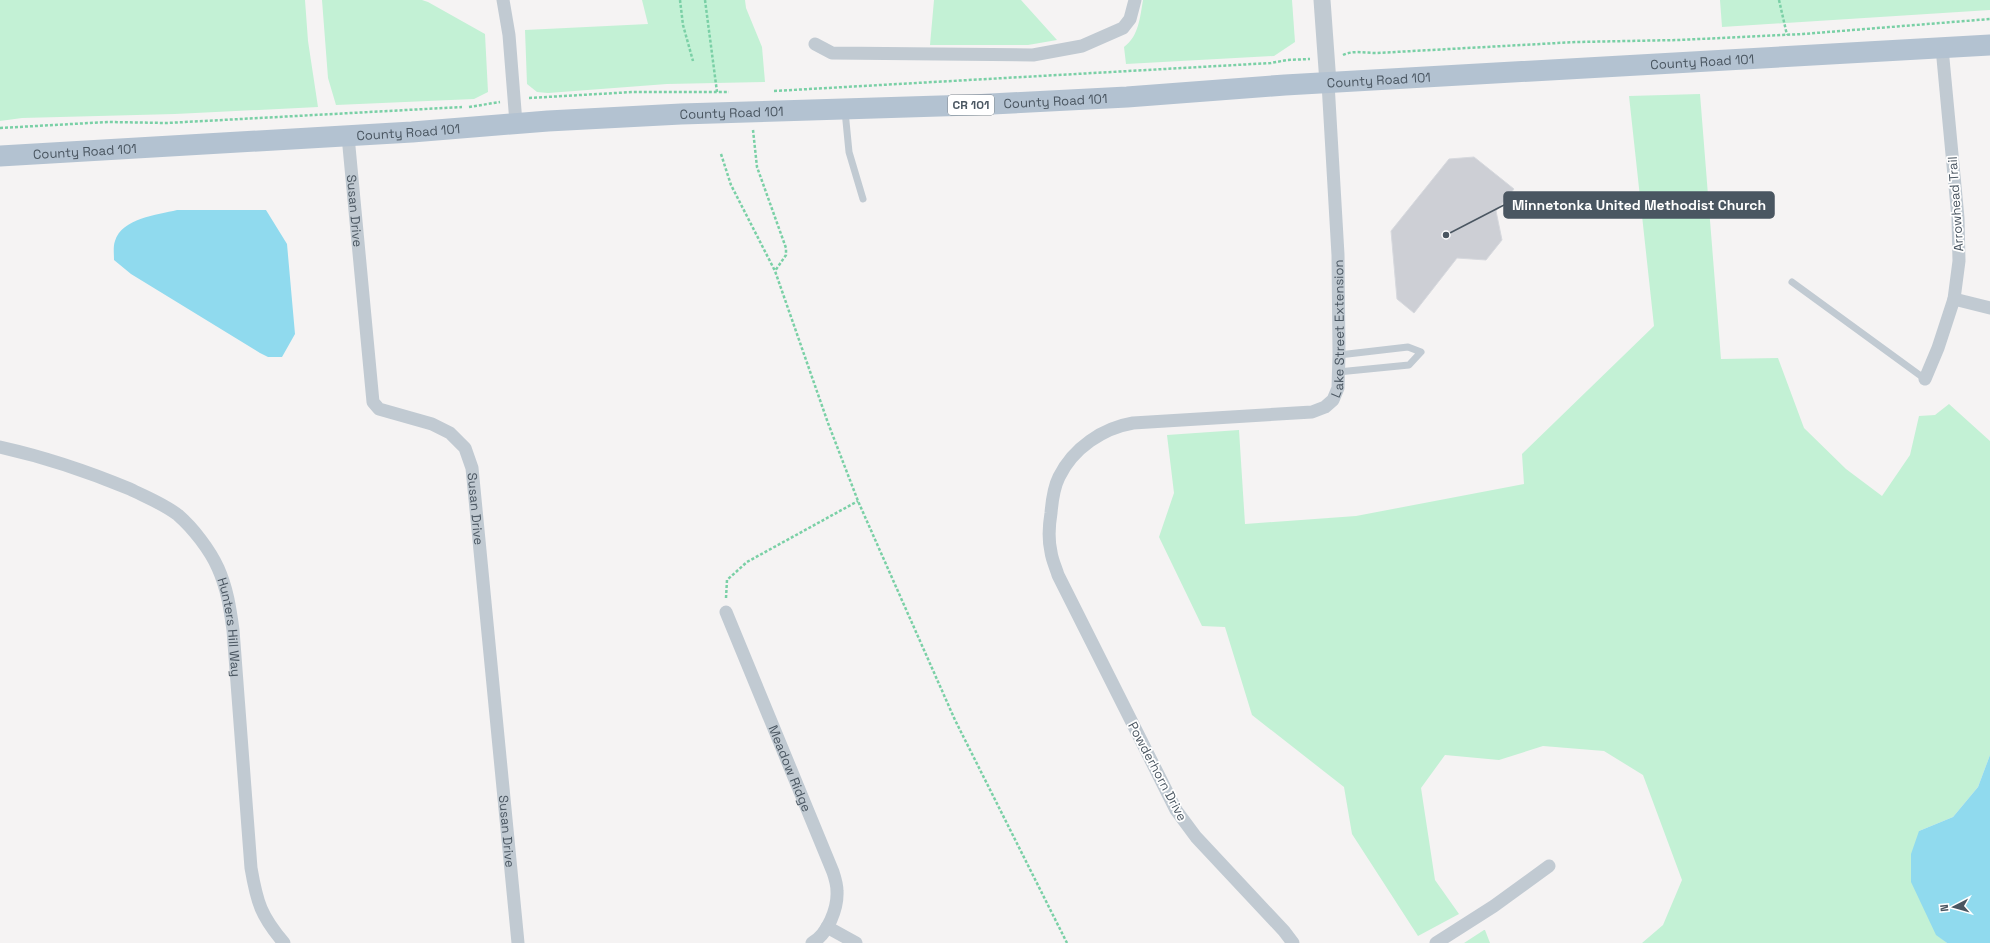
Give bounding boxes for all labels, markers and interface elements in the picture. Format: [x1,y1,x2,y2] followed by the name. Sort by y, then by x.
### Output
[1650,50,1755,73] street label: County Road 101
[1326,69,1431,92] street label: County Road 101
[1003,90,1108,112] street label: County Road 101
[948,95,994,115] road number: CR 101
[679,103,784,123] street label: County Road 101
[356,120,461,144] street label: County Road 101
[32,140,137,163] street label: County Road 101
[1944,156,1967,252] street label: Arrowhead Trail
[343,174,366,248] street label: Susan Drive
[1504,192,1774,218] callout: Minnetonka United Methodist Church
[1512,196,1766,214] text: Minnetonka United Methodist Church
[1327,259,1348,400] street label: Lake Street Extension
[463,472,487,546] street label: Susan Drive
[213,575,245,678] street label: Hunters Hill Way
[1124,719,1191,824] street label: Powderhorn Drive
[764,723,815,814] street label: Meadow Ridge
[495,794,519,868] street label: Susan Drive
[1934,887,1974,927] north arrow
[1937,904,1951,912] text: N

